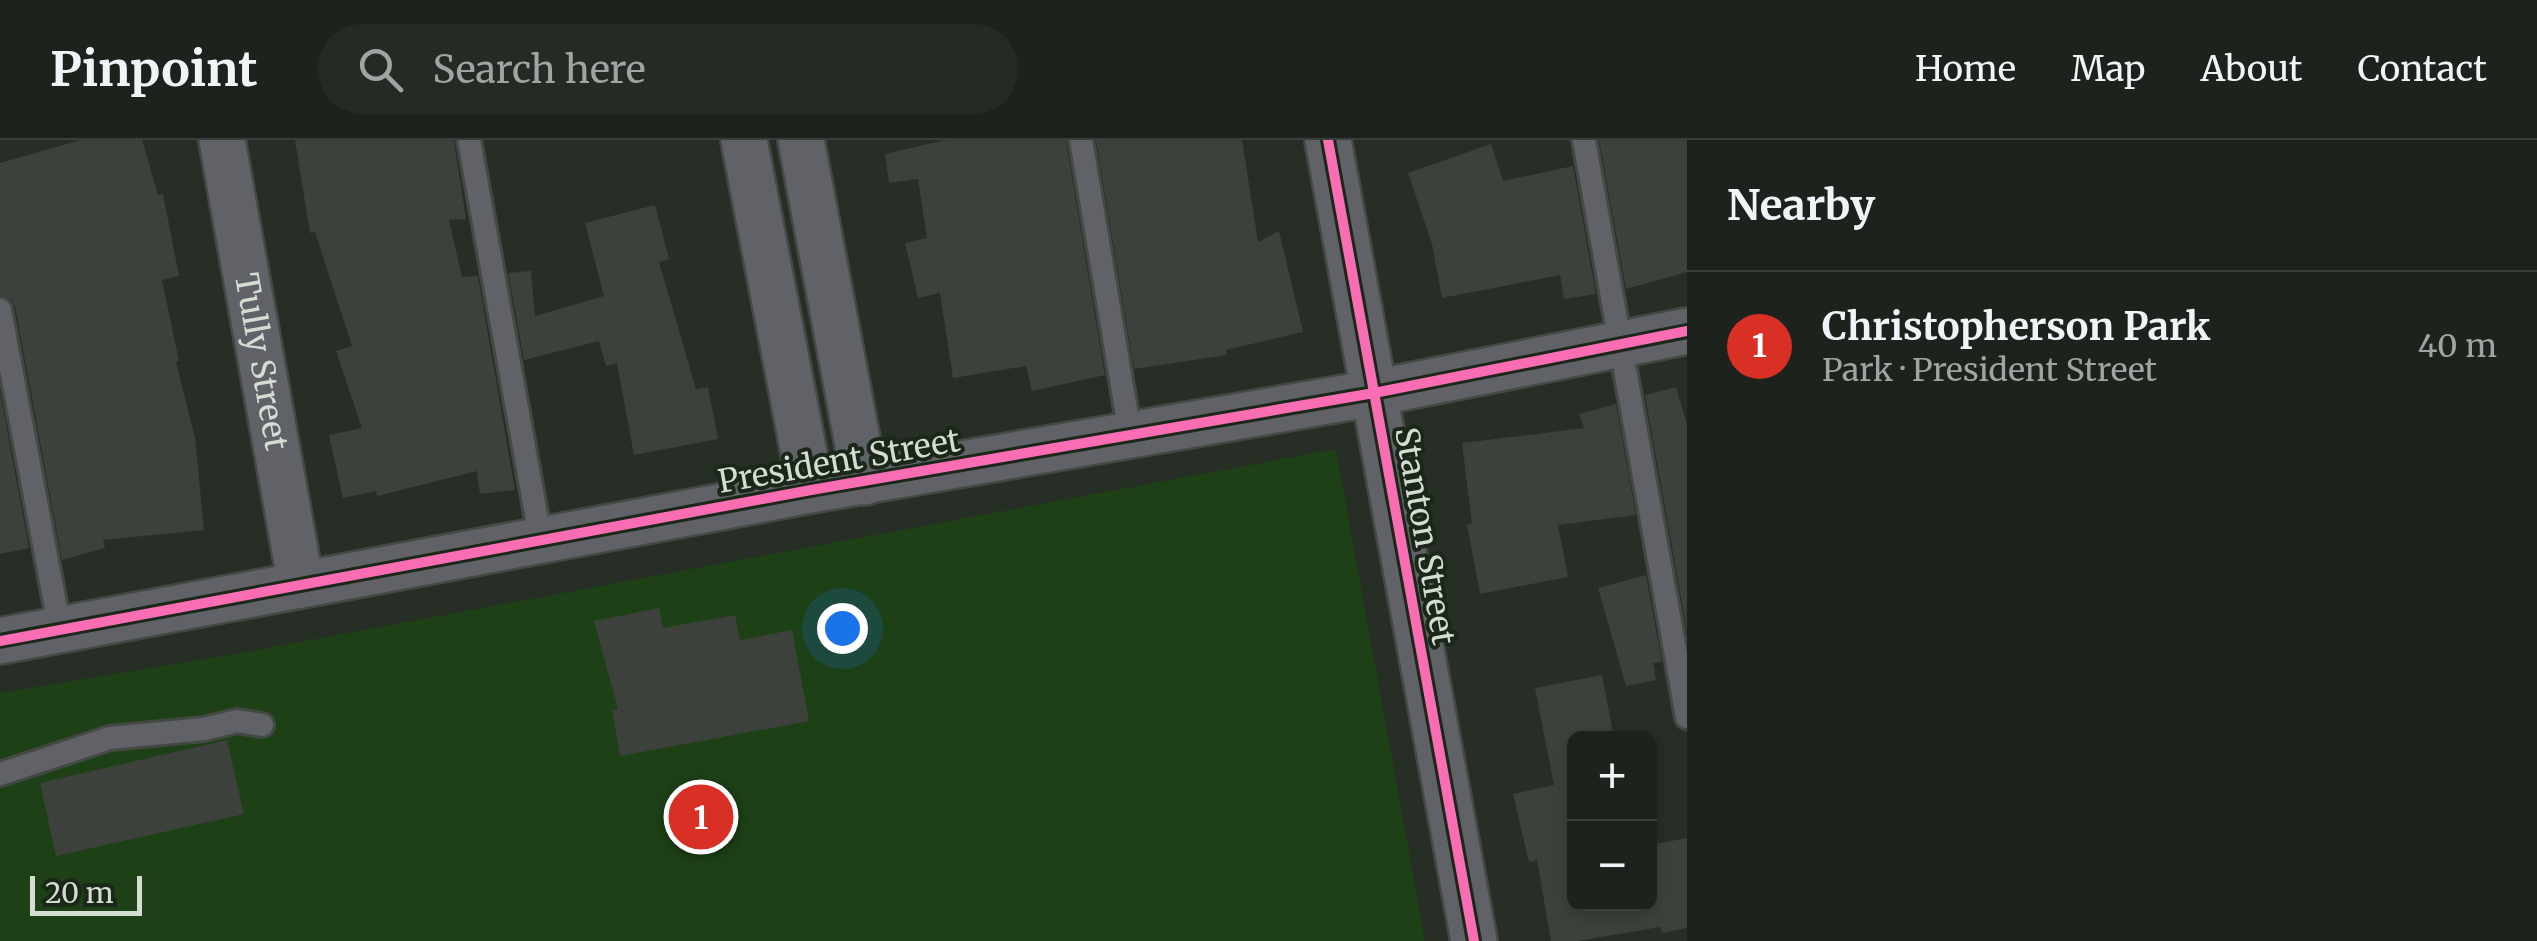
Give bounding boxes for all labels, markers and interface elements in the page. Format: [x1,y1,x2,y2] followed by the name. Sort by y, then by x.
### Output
[318,24,1018,114] search box
[50,39,258,99] text: Pinpoint
[353,42,408,97] icon: search
[433,46,646,93] text: Search here
[1915,47,2016,91] text: Home
[2071,47,2146,91] text: Map
[2201,47,2302,91] text: About
[2357,47,2487,91] text: Contact
[1727,179,1875,231] text: Nearby
[226,270,297,454] street label: Tully Street
[1822,303,2210,350] text: Christopherson Park
[1752,326,1767,366] text: 1
[2418,326,2497,366] text: 40 m
[1822,350,2157,390] text: Park · President Street
[715,420,964,502] street label: President Street
[1386,424,1464,648] street label: Stanton Street
[817,603,868,654] your location
[1567,731,1657,911] map controls
[1567,731,1657,821] button: +
[668,780,734,854] pin: 1
[1567,821,1657,911] button: −
[30,871,142,916] scale bar
[45,875,114,911] text: 20 m

